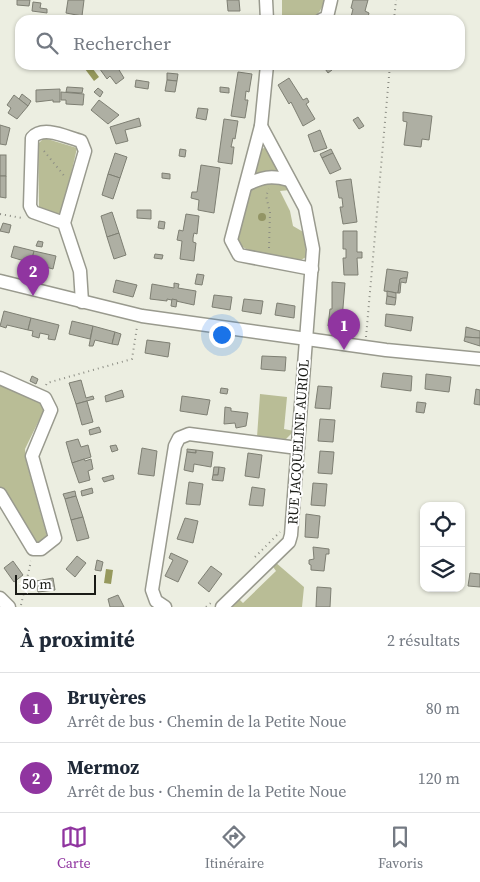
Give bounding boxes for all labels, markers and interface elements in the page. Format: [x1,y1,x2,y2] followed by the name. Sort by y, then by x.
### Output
[15,15,465,70] search box
[33,29,61,57] icon: search
[73,30,171,56] text: Rechercher
[17,255,49,296] pin: 2
[328,309,360,350] pin: 1
[209,322,235,348] your location
[282,359,314,525] street label: RUE JACQUELINE AURIOL
[420,502,465,592] map controls
[420,502,465,547] button: locate
[420,547,465,592] button: layers
[15,572,96,595] scale bar
[22,574,52,594] text: 50 m
[20,625,135,654] text: À proximité
[387,629,460,651] text: 2 résultats
[67,684,146,710] text: Bruyères
[32,697,40,719] text: 1
[426,697,460,719] text: 80 m
[67,710,346,732] text: Arrêt de bus · Chemin de la Petite Noue
[67,754,139,780] text: Mermoz
[32,767,40,789] text: 2
[418,767,460,789] text: 120 m
[67,780,346,802] text: Arrêt de bus · Chemin de la Petite Noue
[57,823,91,873] tab: Carte
[205,823,264,873] tab: Itinéraire
[378,823,423,873] tab: Favoris

